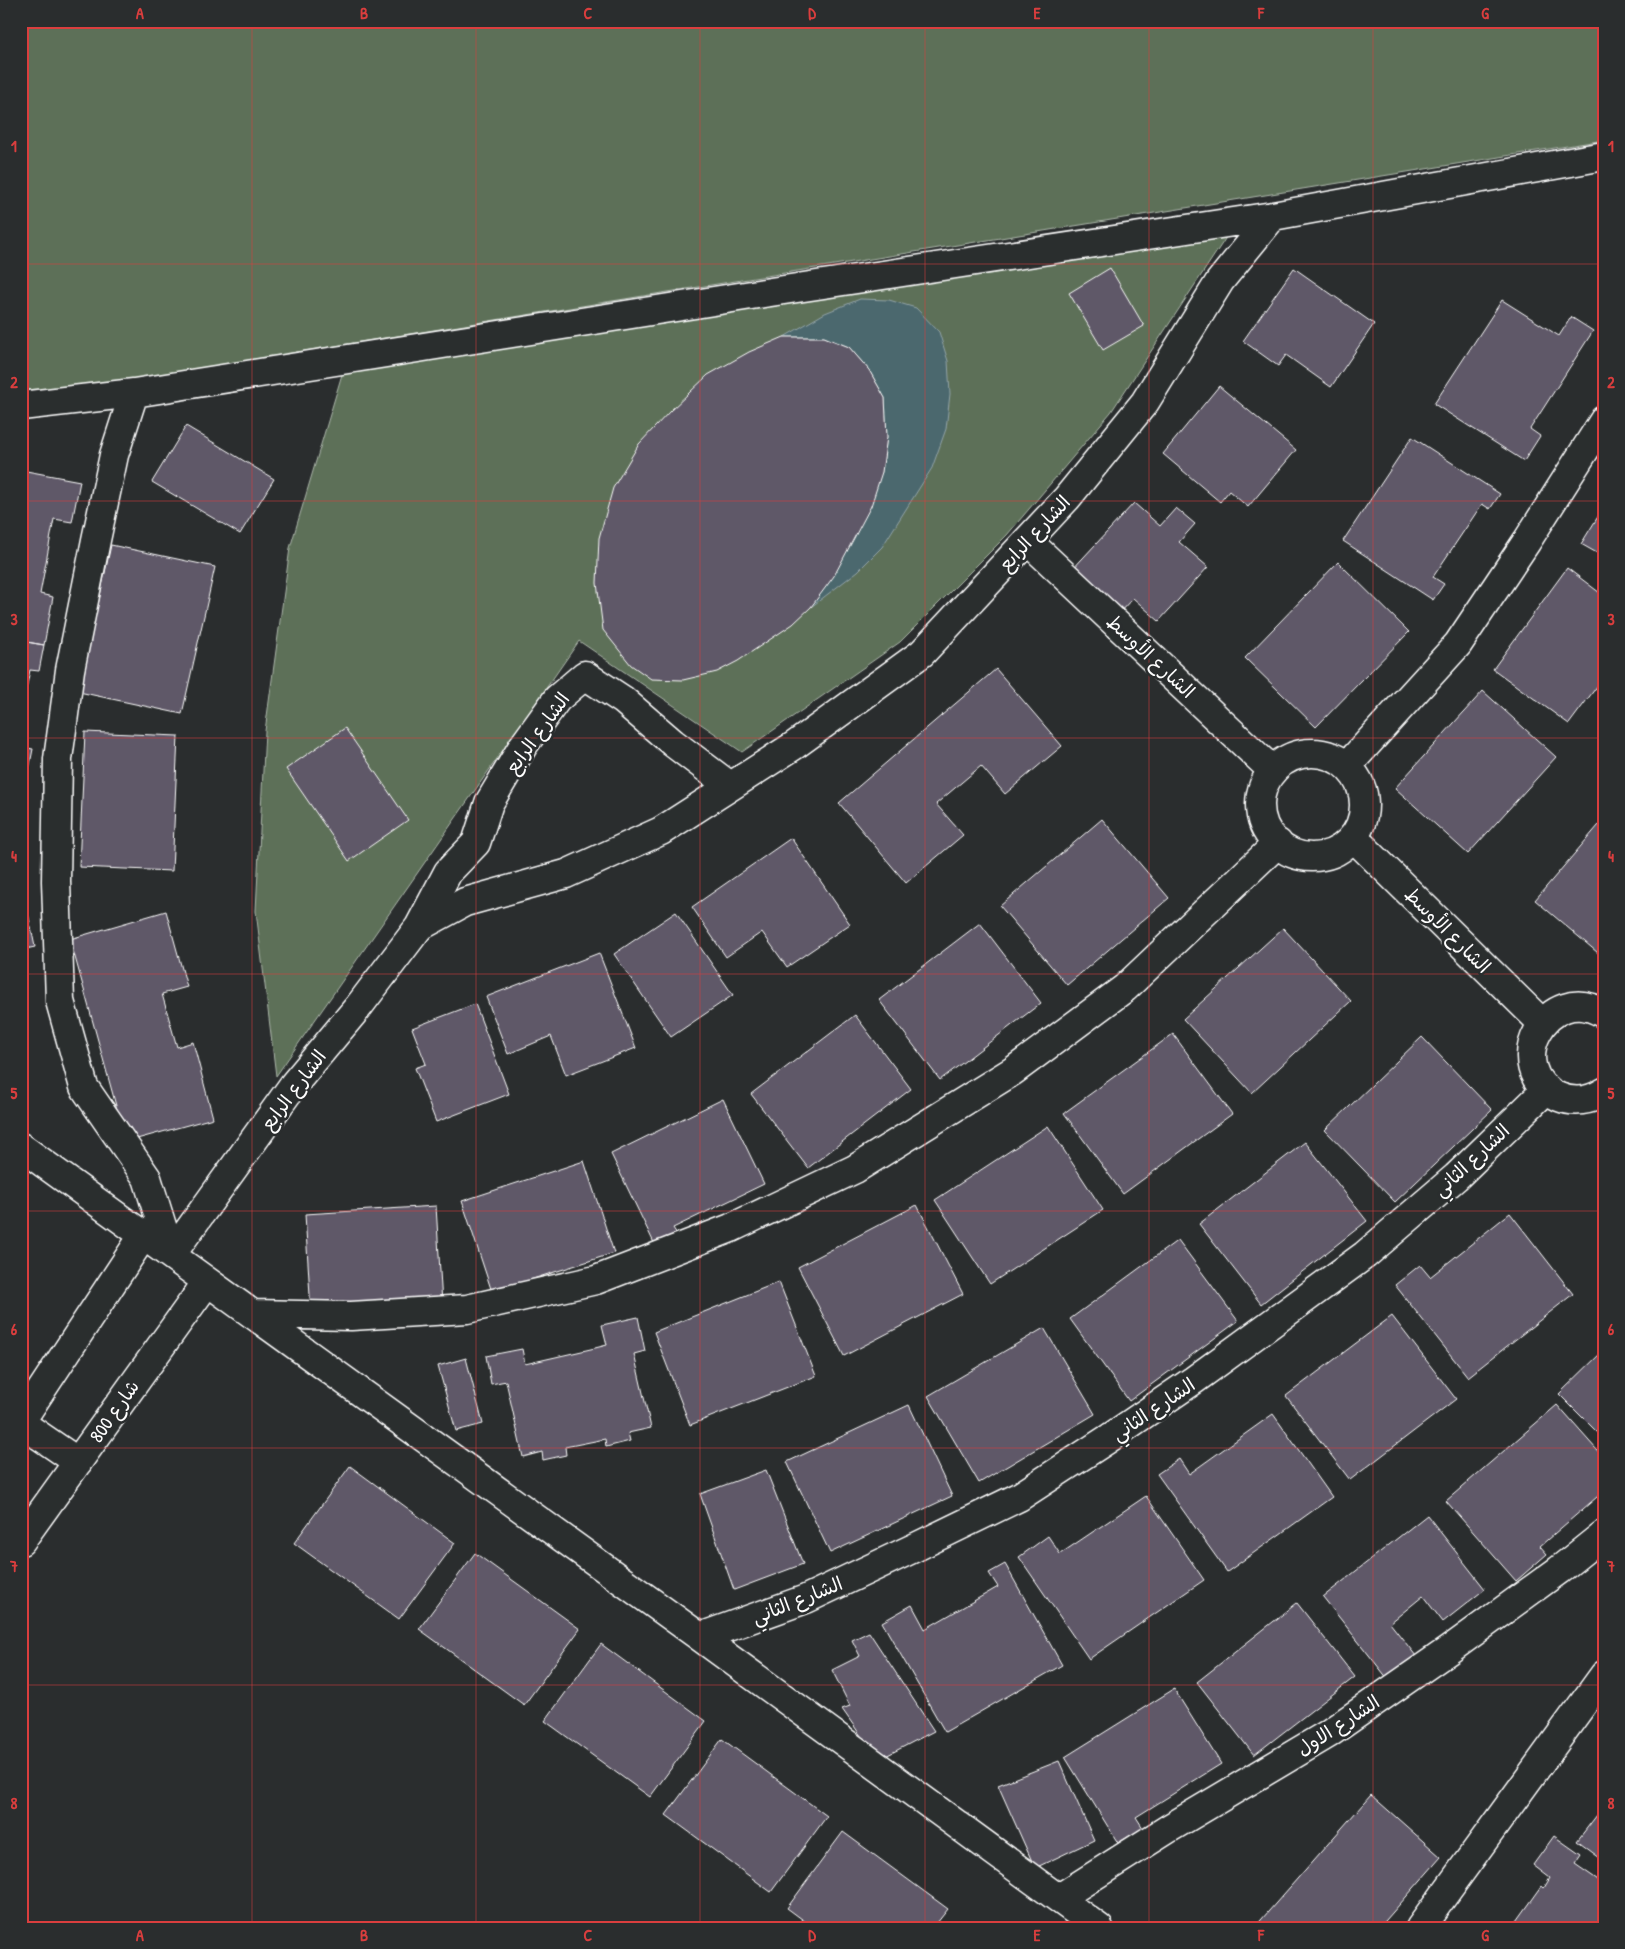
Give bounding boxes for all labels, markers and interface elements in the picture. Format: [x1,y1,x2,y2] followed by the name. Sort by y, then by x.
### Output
[136,2,144,24] text: A
[360,2,368,24] text: B
[584,2,593,24] text: C
[808,2,816,24] text: D
[1033,2,1041,24] text: E
[1257,2,1265,24] text: F
[1481,2,1489,24] text: G
[11,135,17,157] text: 1
[1608,135,1614,157] text: 1
[10,371,18,393] text: 2
[1607,371,1615,393] text: 2
[992,489,1077,577] street label: الشارع الرابع
[10,608,18,630] text: 3
[1100,608,1201,704] street label: الشارع الأوسط
[1607,608,1615,630] text: 3
[499,687,576,780] street label: الشارع الرابع
[11,845,17,867] text: 4
[1608,845,1614,867] text: 4
[1398,881,1497,980] street label: الشارع الأوسط
[254,1044,333,1136] street label: الشارع الرابع
[11,1082,18,1104] text: 5
[1608,1082,1615,1104] text: 5
[1427,1118,1518,1205] street label: الشارع الثاني
[11,1318,18,1340] text: 6
[1608,1318,1615,1340] text: 6
[1106,1371,1202,1450] street label: الشارع الثاني
[83,1375,146,1448] street label: شارع 800
[9,1555,18,1577] text: 7
[1606,1555,1615,1577] text: 7
[748,1570,848,1634] street label: الشارع الثاني
[1291,1688,1385,1762] street label: الشارع الاول
[11,1792,18,1814] text: 8
[1608,1792,1615,1814] text: 8
[136,1924,144,1946] text: A
[360,1924,368,1946] text: B
[584,1924,593,1946] text: C
[808,1924,816,1946] text: D
[1033,1924,1041,1946] text: E
[1257,1924,1265,1946] text: F
[1481,1924,1489,1946] text: G

